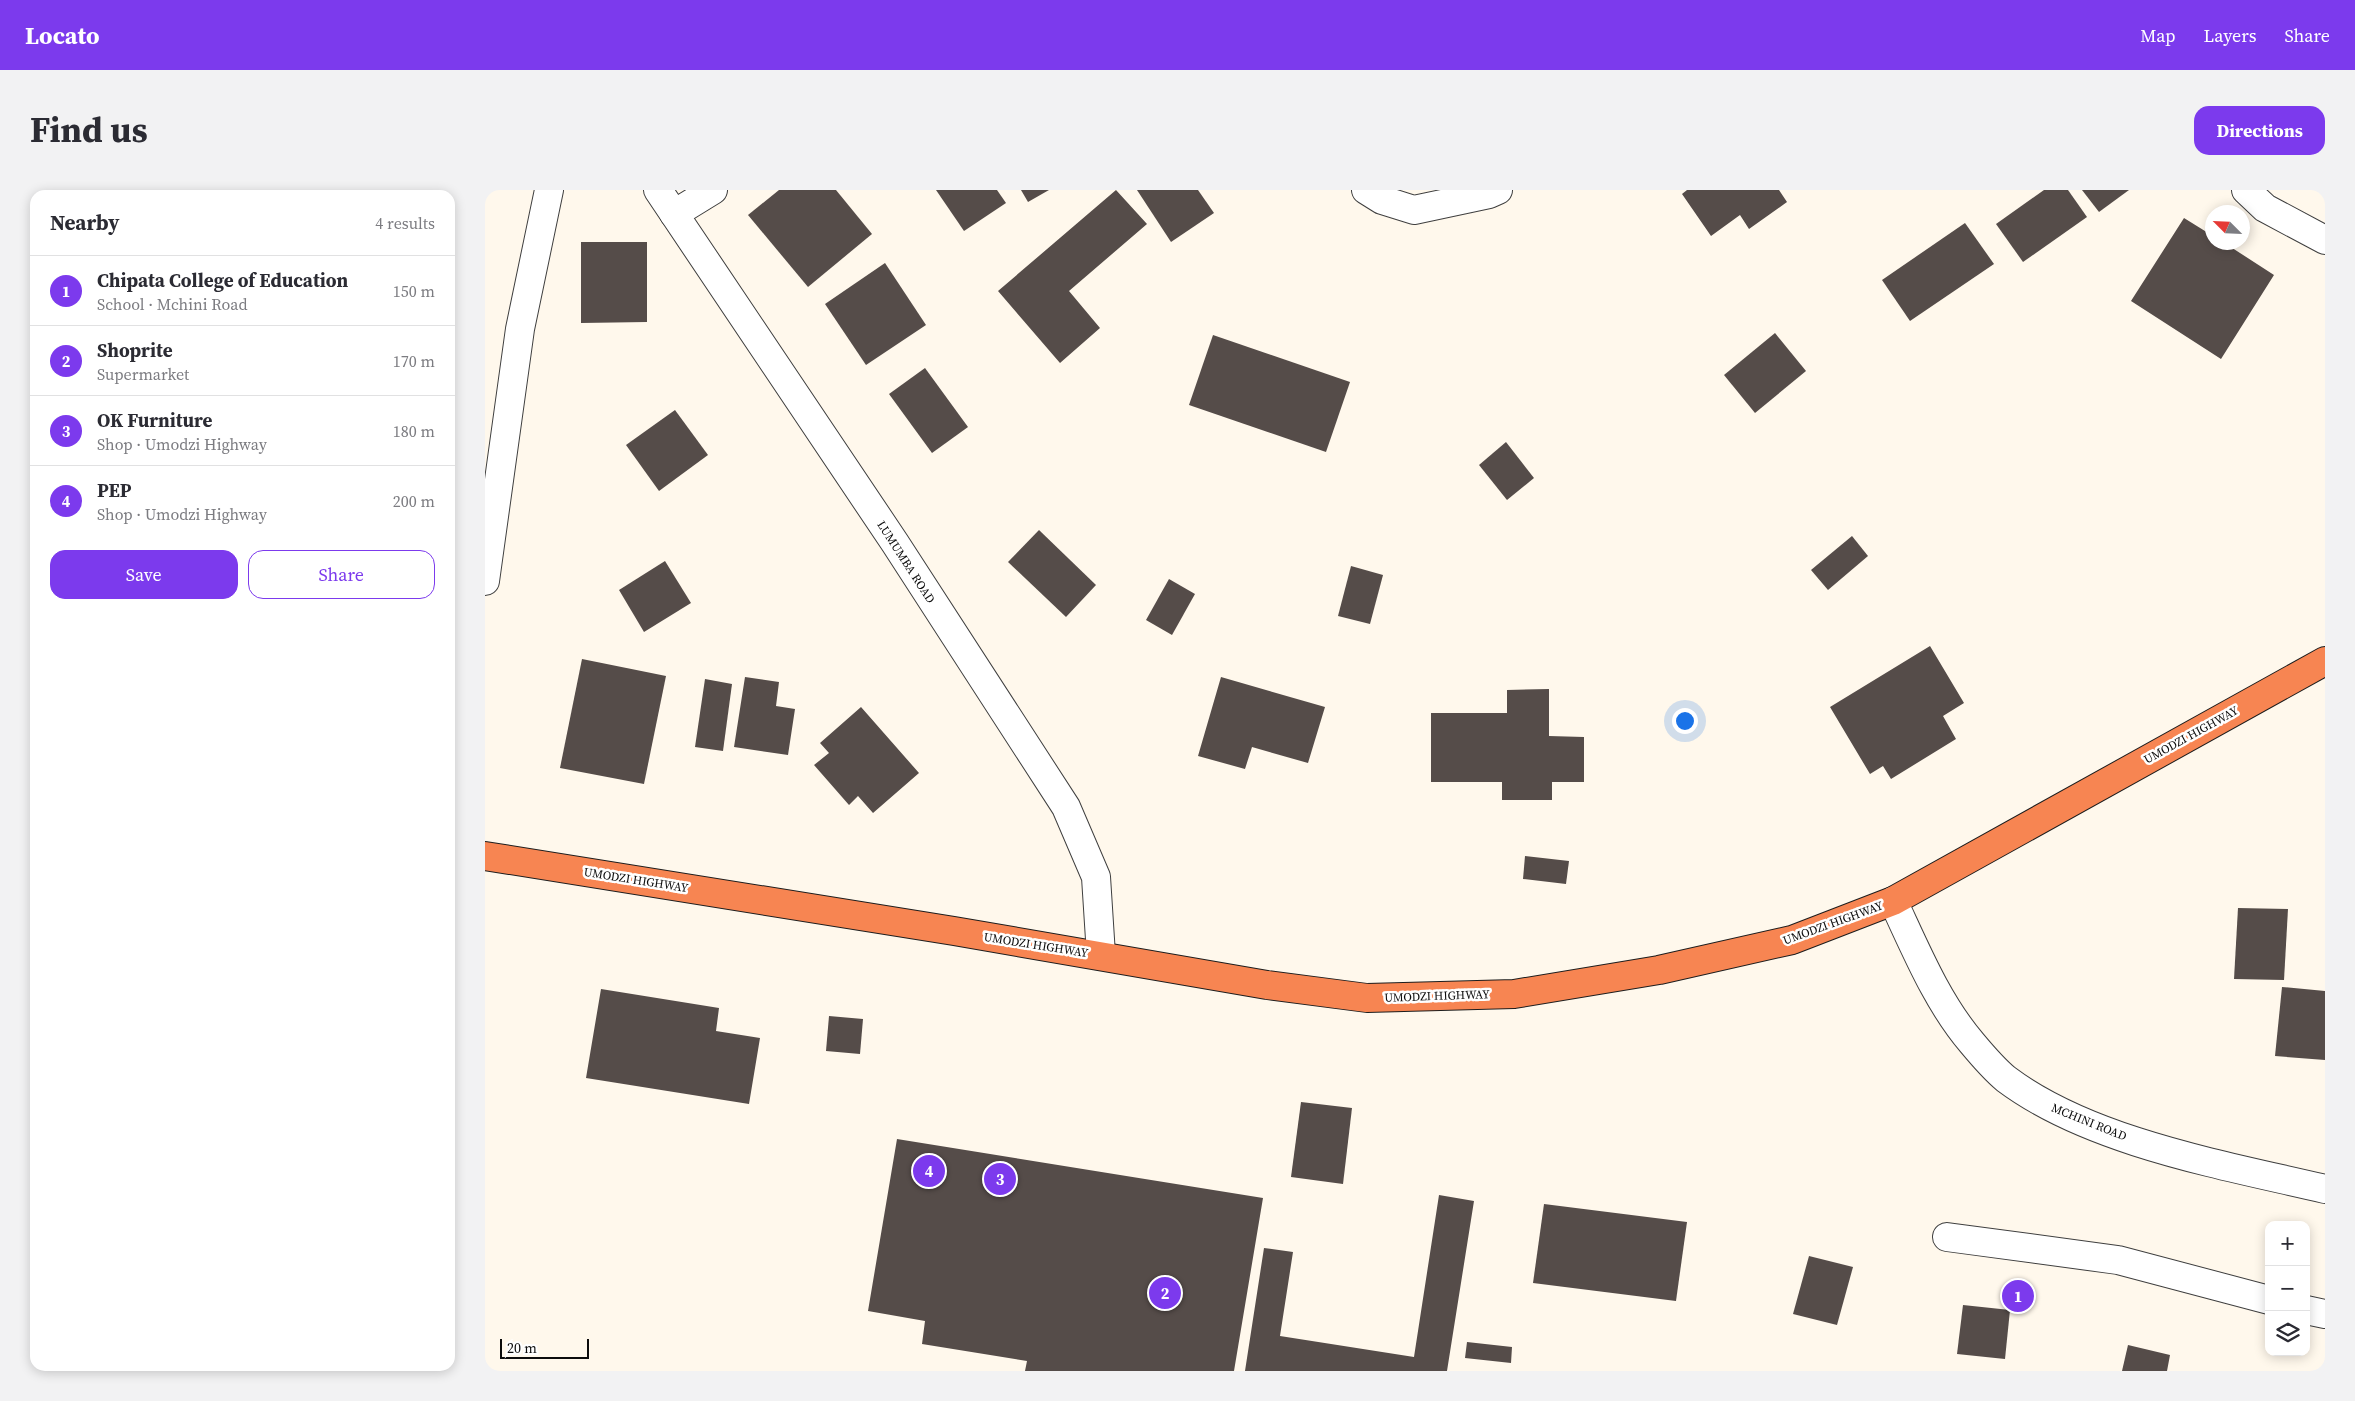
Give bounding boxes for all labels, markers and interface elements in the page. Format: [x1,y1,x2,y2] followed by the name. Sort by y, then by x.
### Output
[25,19,100,52] text: Locato
[2140,23,2175,48] text: Map
[2203,23,2256,48] text: Layers
[2284,23,2330,48] text: Share
[30,106,148,154] text: Find us
[2194,106,2325,155] button: Directions
[2205,205,2250,250] north arrow
[50,208,120,237] text: Nearby
[375,212,435,234] text: 4 results
[97,267,348,293] text: Chipata College of Education
[62,280,70,302] text: 1
[393,280,435,302] text: 150 m
[97,293,247,315] text: School · Mchini Road
[97,337,173,363] text: Shoprite
[62,350,70,372] text: 2
[393,350,435,372] text: 170 m
[97,363,189,385] text: Supermarket
[97,407,212,433] text: OK Furniture
[62,420,70,442] text: 3
[393,420,435,442] text: 180 m
[97,433,267,455] text: Shop · Umodzi Highway
[97,477,131,503] text: PEP
[62,490,70,512] text: 4
[393,490,435,512] text: 200 m
[97,503,267,525] text: Shop · Umodzi Highway
[873,518,939,606] street label: LUMUMBA ROAD
[50,550,238,599] button: Save
[248,550,435,599] button: Share
[2141,702,2241,768] street label: UMODZI HIGHWAY
[1672,708,1698,734] your location
[583,864,690,896] street label: UMODZI HIGHWAY
[1781,897,1886,949] street label: UMODZI HIGHWAY
[983,929,1090,961] street label: UMODZI HIGHWAY
[1384,986,1490,1006] street label: UMODZI HIGHWAY
[2049,1100,2129,1144] street label: MCHINI ROAD
[913,1152,945,1190] pin: 4
[984,1160,1016,1198] pin: 3
[2265,1221,2310,1356] map controls
[2265,1221,2310,1266] button: +
[2265,1266,2310,1311] button: −
[1149,1274,1181,1312] pin: 2
[2002,1277,2034,1315] pin: 1
[2265,1311,2310,1356] button: layers
[500,1336,589,1359] scale bar
[507,1338,537,1358] text: 20 m

